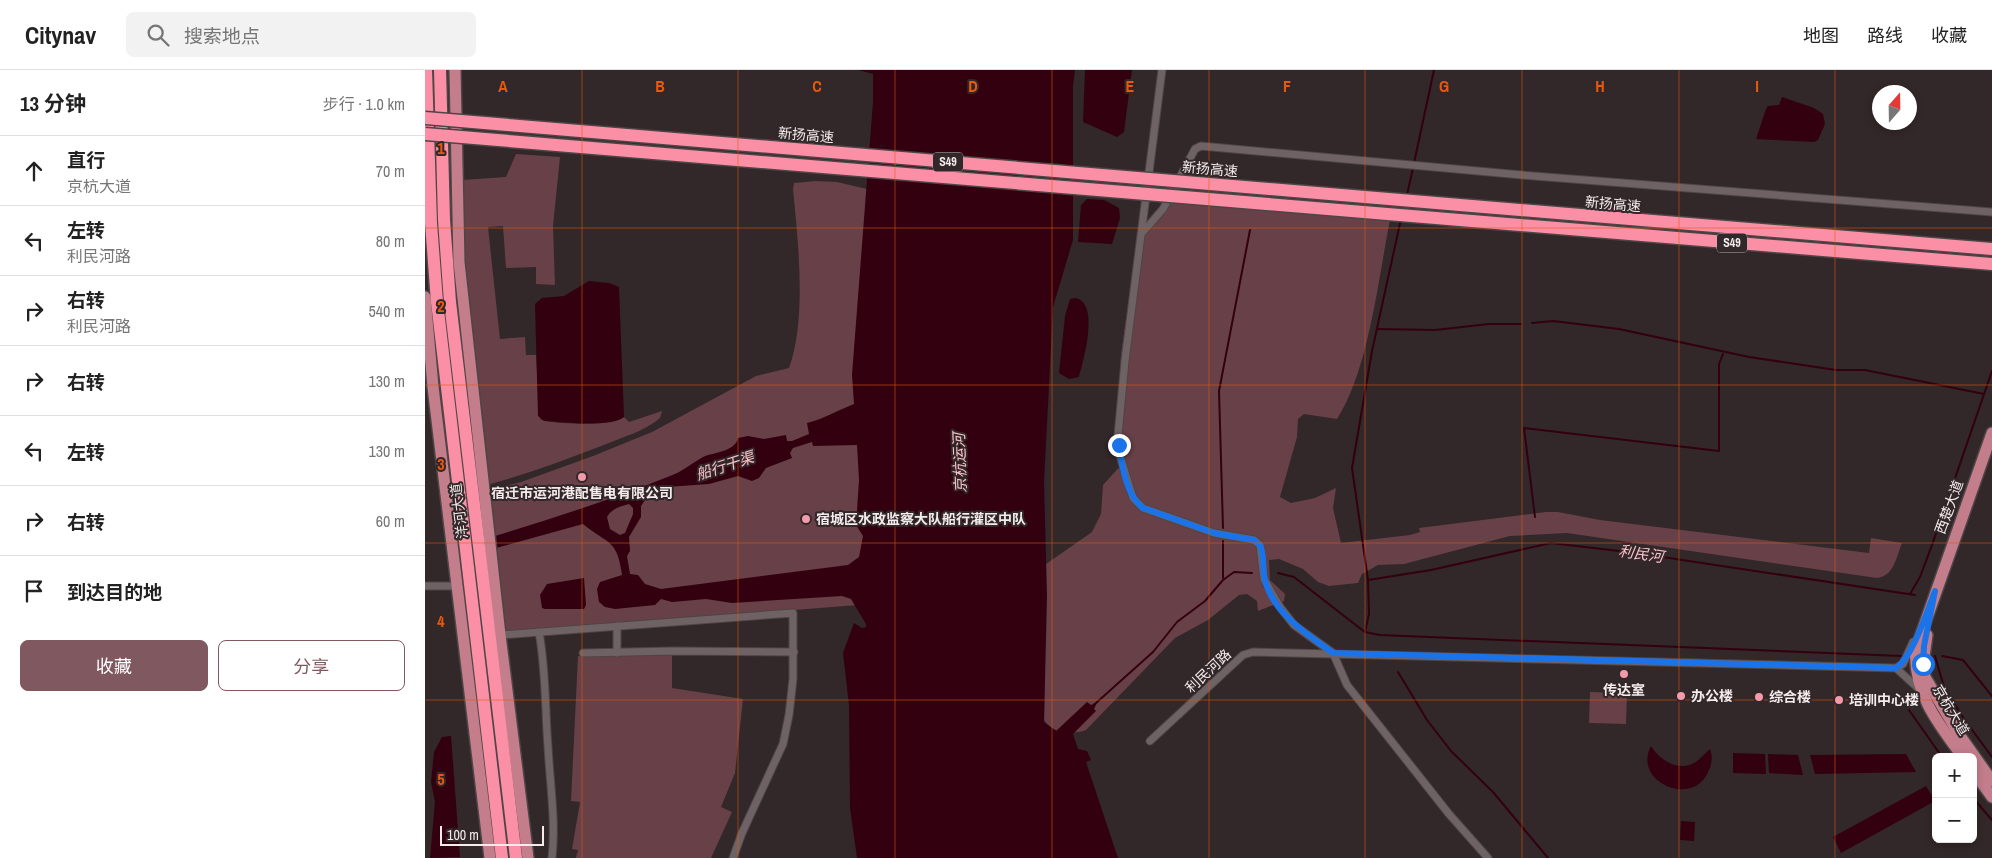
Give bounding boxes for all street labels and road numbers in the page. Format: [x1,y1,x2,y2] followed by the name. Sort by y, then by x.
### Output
[777,124,835,146] street label: 新扬高速
[933,152,963,171] road number: S49
[1181,158,1239,180] street label: 新扬高速
[1584,193,1642,215] street label: 新扬高速
[1717,234,1747,252] road number: S49
[1931,478,1967,536] street label: 西楚大道
[447,482,471,540] street label: 洋河大道
[1181,645,1235,697] street label: 利民河路
[1929,681,1973,739] street label: 京杭大道

